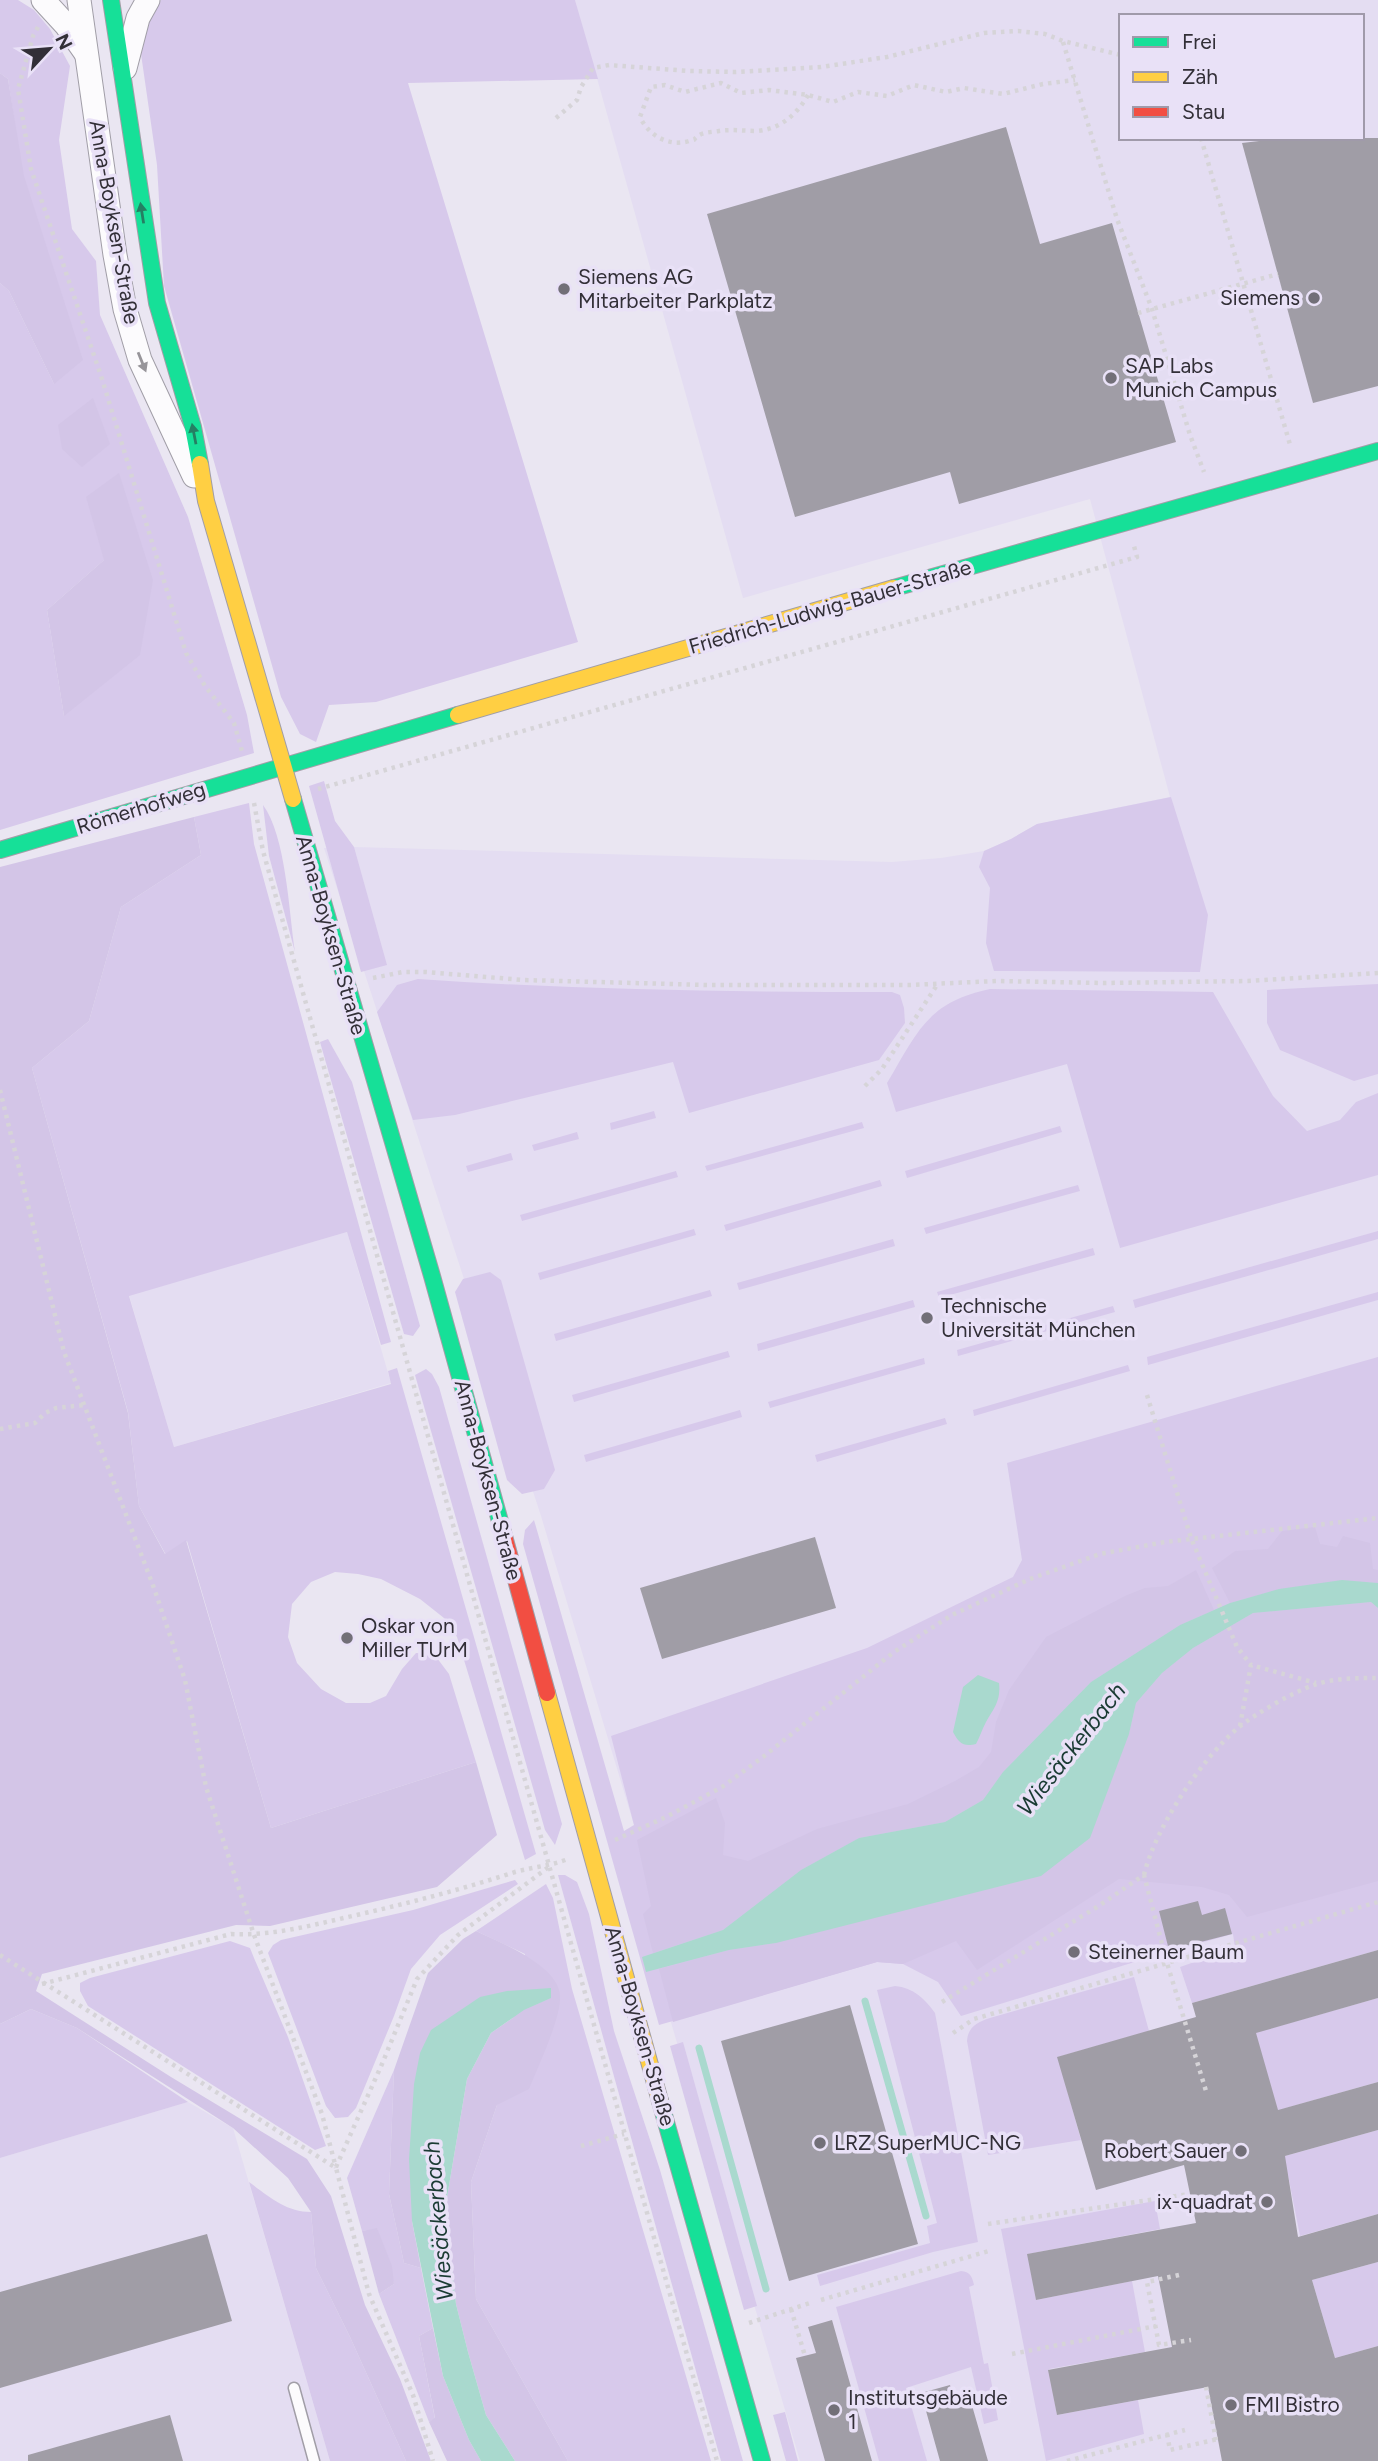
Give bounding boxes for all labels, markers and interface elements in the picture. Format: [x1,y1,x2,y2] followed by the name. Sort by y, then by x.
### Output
[14,14,84,84] north arrow
[1119,14,1364,140] legend
[1182,29,1217,54] text: Frei
[50,30,77,53] text: N
[1182,64,1218,89] text: Zäh
[1182,99,1225,124] text: Stau
[84,118,145,326] street label: Anna-Boyksen-Straße
[136,202,147,224] one-way arrow
[578,264,773,313] place label: Siemens AG Mitarbeiter Parkplatz
[556,281,572,297] marker: Siemens AG Mitarbeiter Parkplatz
[1220,285,1300,310] place label: Siemens
[1306,290,1322,306] marker: Siemens
[137,352,148,373] one-way arrow
[1125,353,1277,402] place label: SAP Labs Munich Campus
[1103,370,1119,386] marker: SAP Labs Munich Campus
[188,423,199,445] one-way arrow
[686,554,974,659] street label: Friedrich-Ludwig-Bauer-Straße
[73,776,208,839] street label: Römerhofweg
[291,832,372,1038] street label: Anna-Boyksen-Straße
[941,1293,1136,1342] place label: Technische Universität München
[919,1310,935,1326] marker: Technische Universität München
[450,1377,527,1583] street label: Anna-Boyksen-Straße
[361,1613,468,1662] place label: Oskar von Miller TUrM
[339,1630,355,1646] marker: Oskar von Miller TUrM
[1011,1677,1132,1821] water label: Wiesäckerbach
[600,1923,681,2129] street label: Anna-Boyksen-Straße
[1088,1939,1244,1964] place label: Steinerner Baum
[1066,1944,1082,1960] marker: Steinerner Baum
[834,2130,1021,2155] place label: LRZ SuperMUC-NG
[812,2135,828,2151] marker: LRZ SuperMUC-NG
[1104,2138,1227,2163] place label: Robert Sauer
[417,2140,459,2302] water label: Wiesäckerbach
[1233,2143,1249,2159] marker: Robert Sauer
[1157,2189,1253,2214] place label: ix-quadrat
[1259,2194,1275,2210] marker: ix-quadrat
[848,2385,1008,2434] place label: Institutsgebäude 1
[1245,2392,1340,2417] place label: FMI Bistro
[1223,2397,1239,2413] marker: FMI Bistro
[826,2402,842,2418] marker: Institutsgebäude 1

